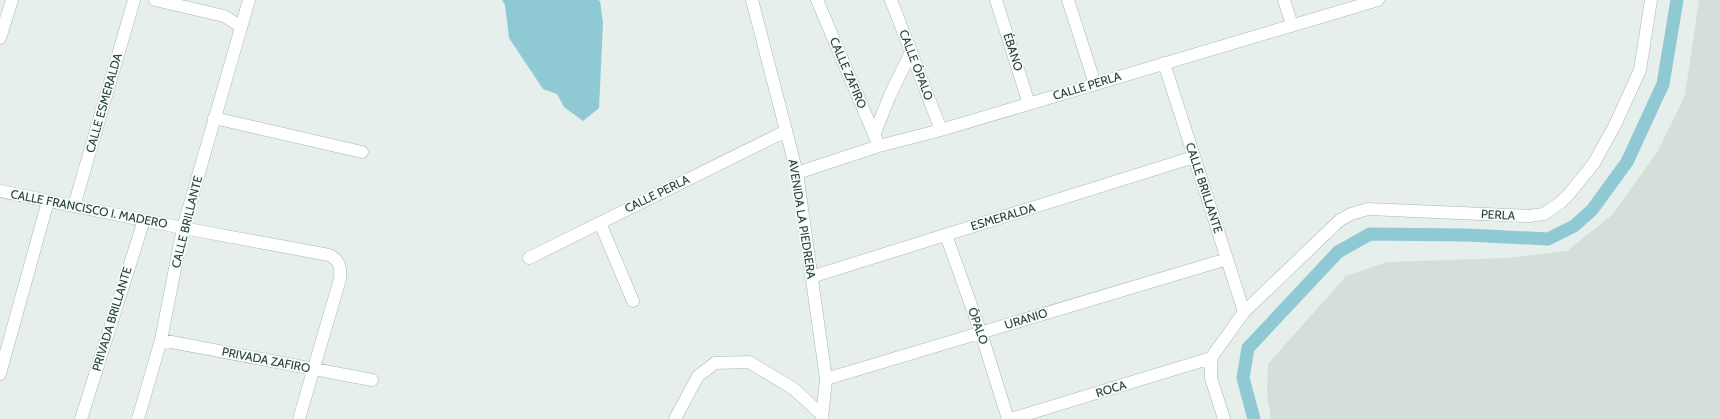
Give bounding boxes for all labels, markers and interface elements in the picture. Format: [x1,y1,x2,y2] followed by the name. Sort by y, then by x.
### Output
[896,28,937,102] street label: CALLE ÓPALO
[1000,31,1027,73] street label: ÉBANO
[827,35,870,111] street label: CALLE ZAFIRO
[82,51,125,154] street label: CALLE ESMERALDA
[1051,68,1123,103] street label: CALLE PERLA
[1183,141,1226,235] street label: CALLE BRILLANTE
[786,158,819,280] street label: AVENIDA LA PIEDRERA
[622,171,692,216] street label: CALLE PERLA
[168,174,205,270] street label: CALLE BRILLANTE
[9,186,169,231] street label: CALLE FRANCISCO I. MADERO
[969,199,1037,233] street label: ESMERALDA
[1481,206,1516,223] street label: PERLA
[89,265,135,373] street label: PRIVADA BRILLANTE
[965,305,992,346] street label: ÓPALO
[1003,305,1049,332] street label: URANIO
[221,344,312,375] street label: PRIVADA ZAFIRO
[1094,377,1129,400] street label: ROCA

